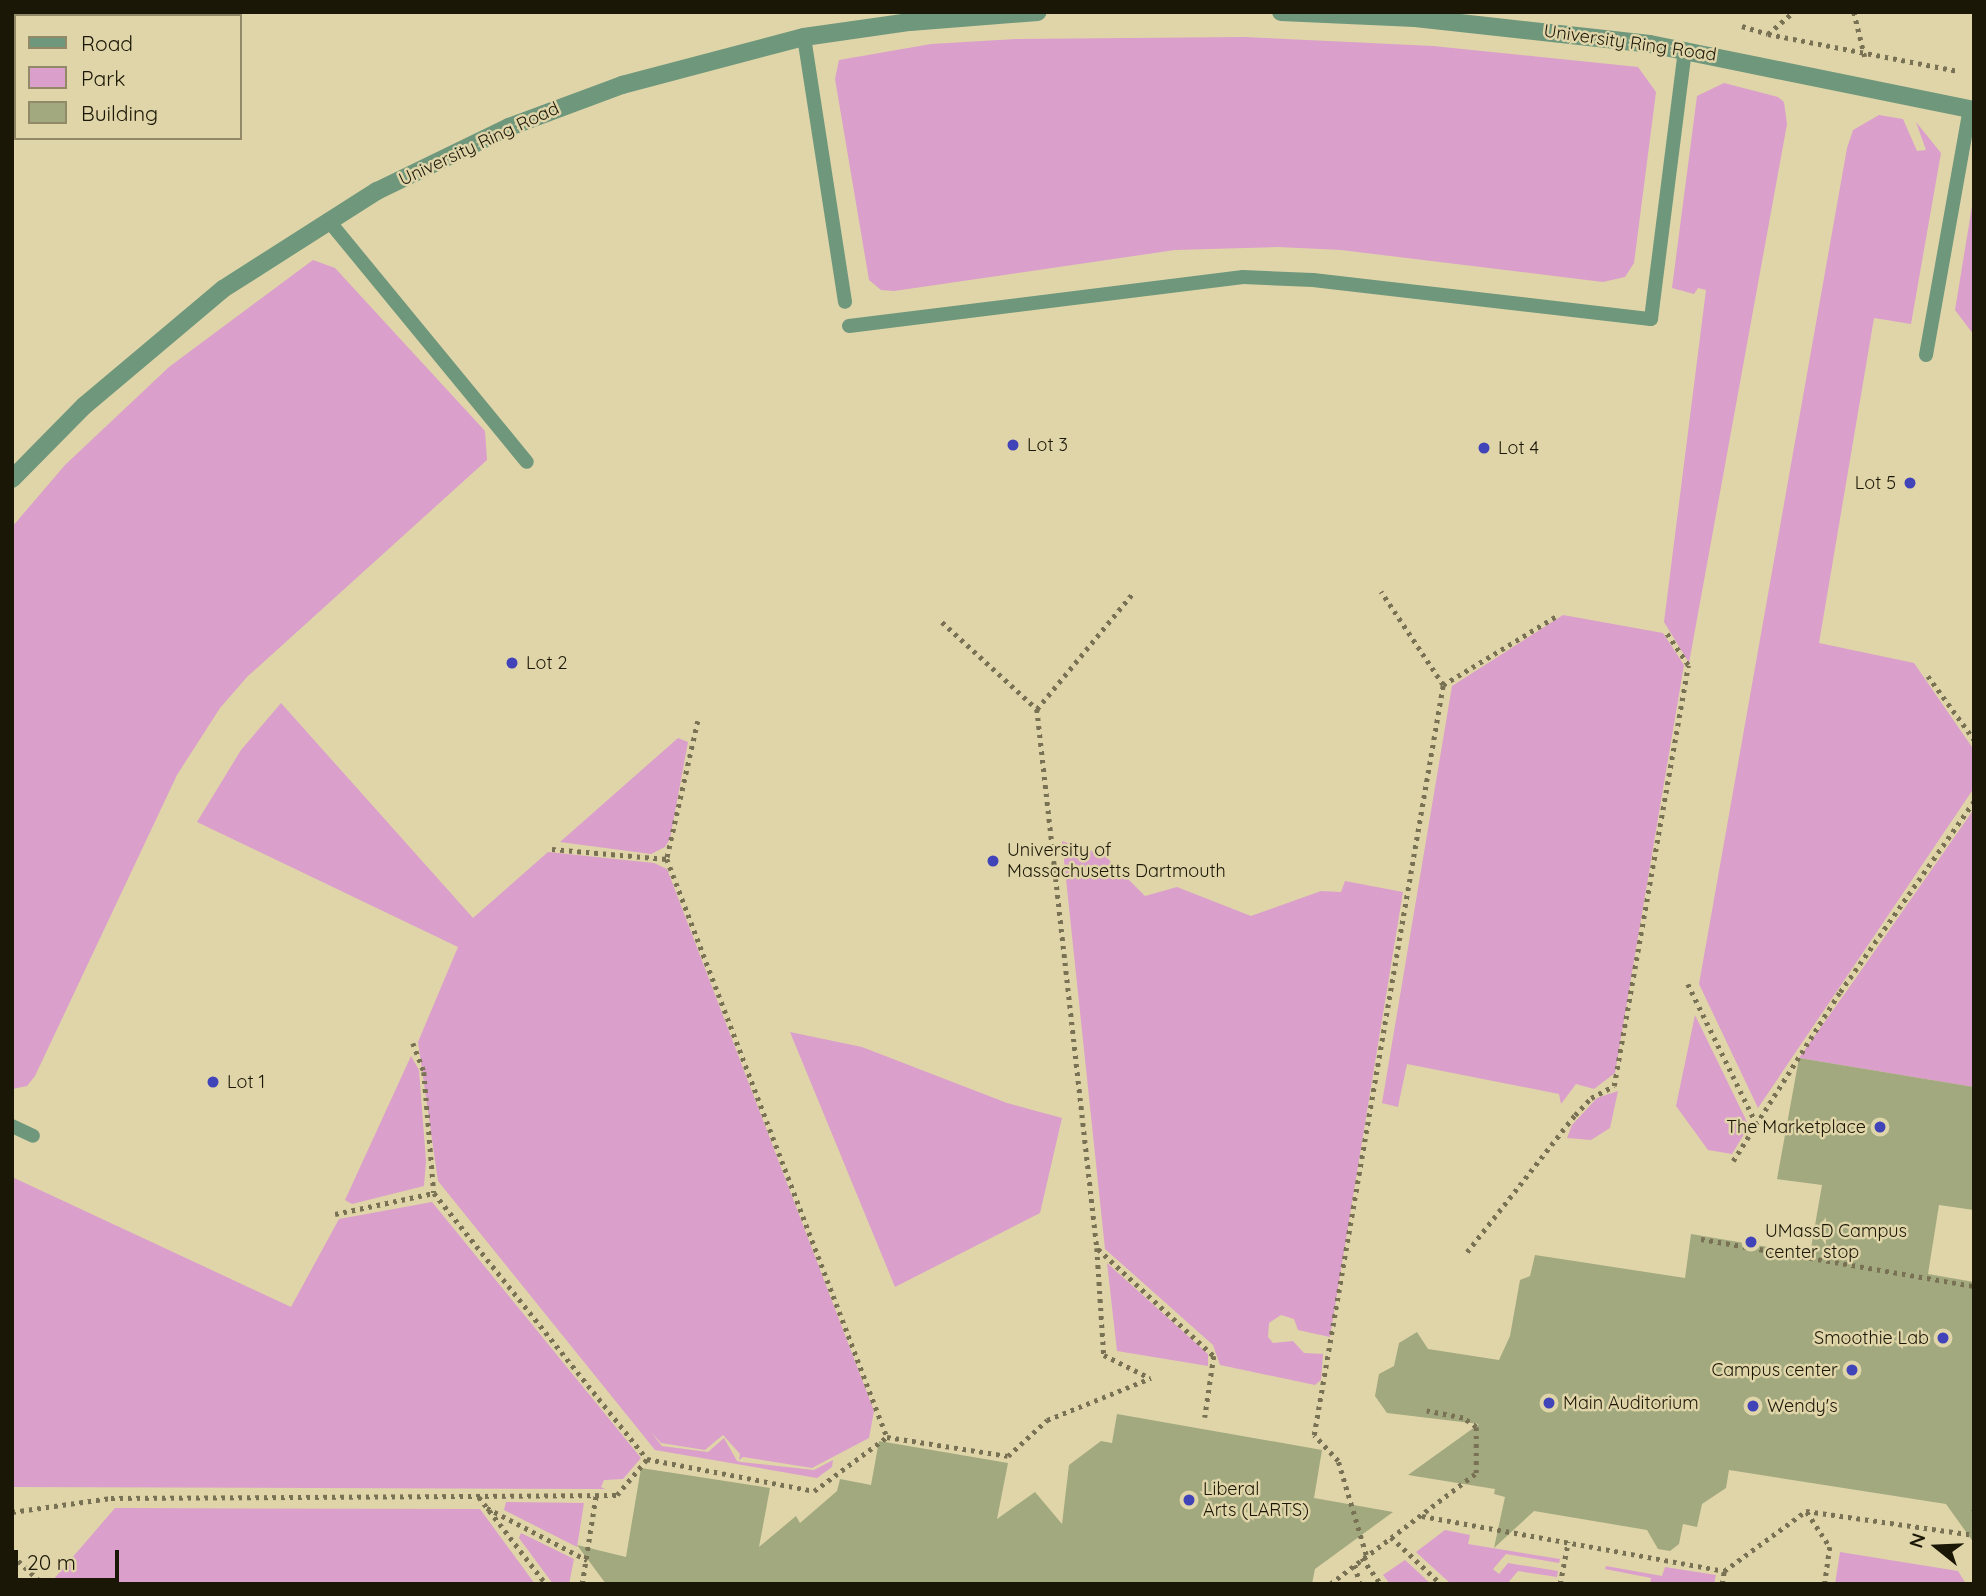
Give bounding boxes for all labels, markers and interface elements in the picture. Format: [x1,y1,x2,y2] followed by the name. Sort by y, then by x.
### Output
[14,14,242,140] legend
[1542,20,1718,66] street label: University Ring Road
[81,30,133,56] text: Road
[81,65,125,91] text: Park
[395,97,563,191] street label: University Ring Road
[81,100,158,126] text: Building
[1027,434,1068,456] place label: Lot 3
[1005,437,1021,453] marker: Lot 3
[1498,437,1539,459] place label: Lot 4
[1476,440,1492,456] marker: Lot 4
[1855,472,1896,494] place label: Lot 5
[1902,475,1918,491] marker: Lot 5
[526,652,567,674] place label: Lot 2
[504,655,520,671] marker: Lot 2
[1007,840,1226,882] place label: University of Massachusetts Dartmouth
[985,853,1001,869] marker: University of Massachusetts Dartmouth
[227,1071,265,1093] place label: Lot 1
[205,1074,221,1090] marker: Lot 1
[1726,1116,1866,1138] place label: The Marketplace
[1872,1119,1888,1135] marker: The Marketplace
[1765,1221,1907,1264] place label: UMassD Campus center stop
[1743,1234,1759,1250] marker: UMassD Campus center stop
[1814,1327,1929,1349] place label: Smoothie Lab
[1935,1330,1951,1346] marker: Smoothie Lab
[1711,1359,1838,1381] place label: Campus center
[1844,1362,1860,1378] marker: Campus center
[1563,1392,1699,1414] place label: Main Auditorium
[1541,1395,1557,1411] marker: Main Auditorium
[1767,1395,1838,1417] place label: Wendy's
[1745,1398,1761,1414] marker: Wendy's
[1203,1479,1309,1522] place label: Liberal Arts (LARTS)
[1181,1492,1197,1508] marker: Liberal Arts (LARTS)
[1902,1512,1972,1582] north arrow
[1903,1530,1931,1551] text: N
[18,1536,122,1580] scale bar
[27,1549,76,1575] text: 20 m

